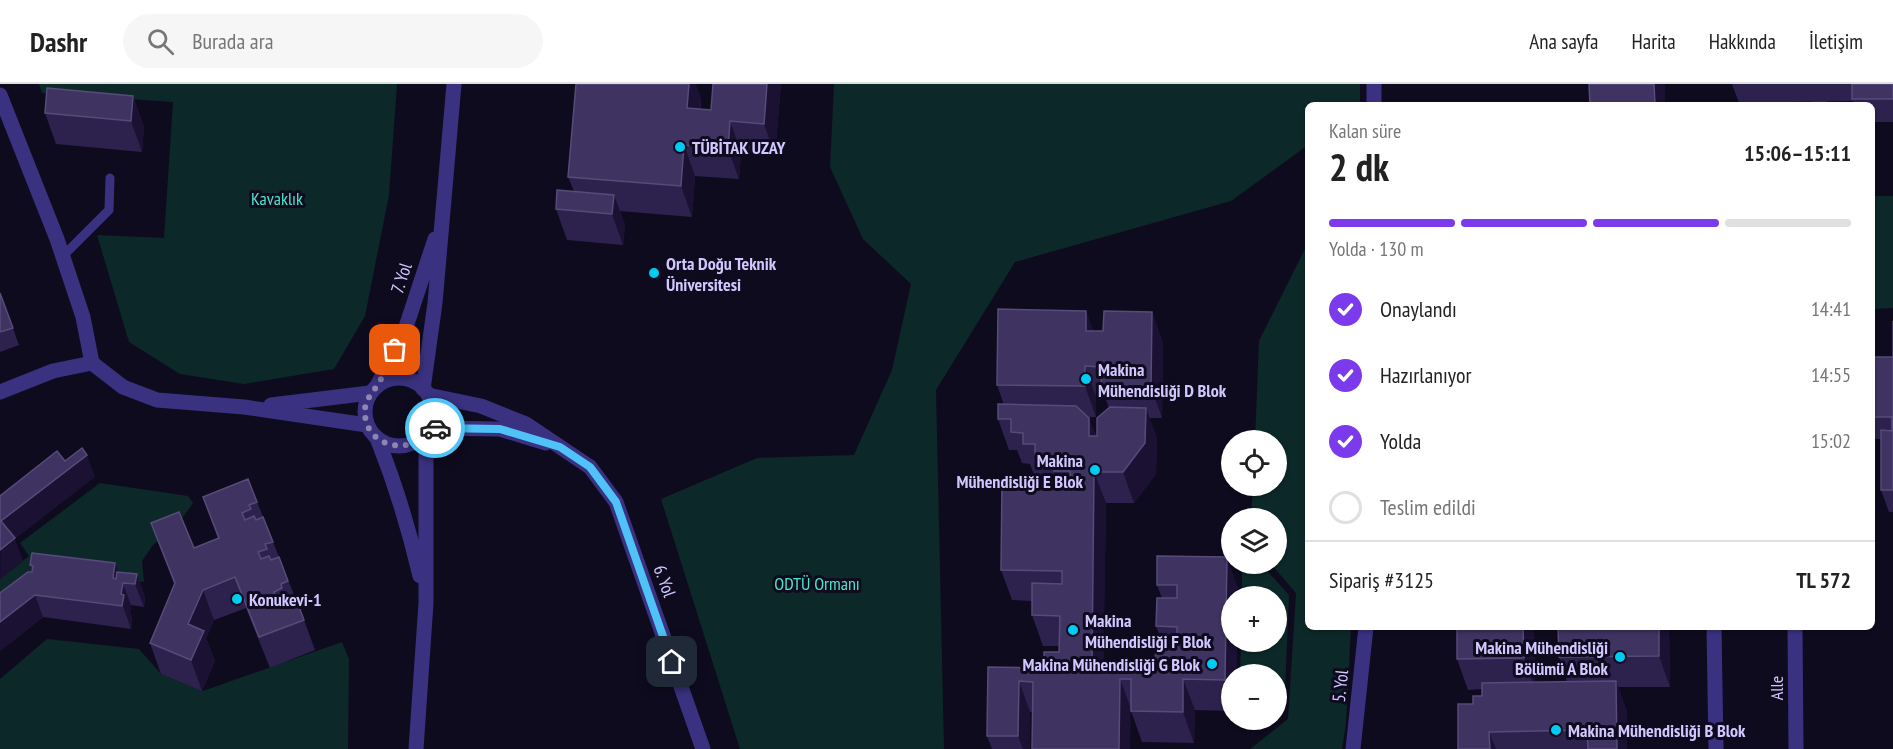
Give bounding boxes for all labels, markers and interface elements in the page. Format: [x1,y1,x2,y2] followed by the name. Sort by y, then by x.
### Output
[123,14,543,68] search box
[30,23,87,60] text: Dashr
[144,25,177,58] icon: search
[192,27,273,55] text: Burada ara
[1529,28,1598,55] text: Ana sayfa
[1631,28,1676,55] text: Harita
[1709,28,1776,55] text: Hakkında
[1809,28,1863,55] text: İletişim
[1329,118,1401,144] text: Kalan süre
[692,136,785,159] place label: TÜBİTAK UZAY
[1744,139,1851,167] text: 15:06–15:11
[673,140,687,154] marker: TÜBİTAK UZAY
[1329,141,1389,192] text: 2 dk
[251,187,303,210] park label: Kavaklık
[1329,236,1424,262] text: Yolda · 130 m
[666,252,777,296] place label: Orta Doğu Teknik Üniversitesi
[385,259,417,296] street label: 7. Yol
[647,266,661,280] marker: Orta Doğu Teknik Üniversitesi
[1329,293,1362,326] icon: check
[1380,295,1457,323] text: Onaylandı
[1811,296,1851,322] text: 14:41
[369,324,420,375] pin
[378,333,411,366] icon: bag
[1098,358,1227,402] place label: Makina Mühendisliği D Blok
[1329,359,1362,392] icon: check
[1380,361,1471,389] text: Hazırlanıyor
[1811,362,1851,388] text: 14:55
[1079,372,1093,386] marker: Makina Mühendisliği D Blok
[405,398,465,458] courier
[419,412,452,445] icon: car
[1329,425,1362,458] icon: check
[1380,427,1421,455] text: Yolda
[1811,428,1851,454] text: 15:02
[1221,430,1287,730] map controls
[1221,430,1287,496] button: locate
[957,449,1084,493] place label: Makina Mühendisliği E Blok
[1088,463,1102,477] marker: Makina Mühendisliği E Blok
[1380,493,1476,521] text: Teslim edildi
[1221,508,1287,574] button: layers
[649,562,682,601] street label: 6. Yol
[1329,566,1434,594] text: Sipariş #3125
[1796,566,1851,594] text: TL 572
[774,572,860,595] park label: ODTÜ Ormanı
[1221,586,1287,652] button: +
[249,588,322,611] place label: Konukevi-1
[230,592,244,606] marker: Konukevi-1
[1085,609,1212,653] place label: Makina Mühendisliği F Blok
[1066,623,1080,637] marker: Makina Mühendisliği F Blok
[646,636,697,687] pin
[1475,636,1609,680] place label: Makina Mühendisliği Bölümü A Blok
[655,645,688,678] icon: home
[1613,650,1627,664] marker: Makina Mühendisliği Bölümü A Blok
[1022,653,1201,676] place label: Makina Mühendisliği G Blok
[1205,657,1219,671] marker: Makina Mühendisliği G Blok
[1221,664,1287,730] button: −
[1327,668,1353,703] street label: 5. Yol
[1765,676,1788,700] street label: Alle
[1568,719,1746,742] place label: Makina Mühendisliği B Blok
[1549,723,1563,737] marker: Makina Mühendisliği B Blok

